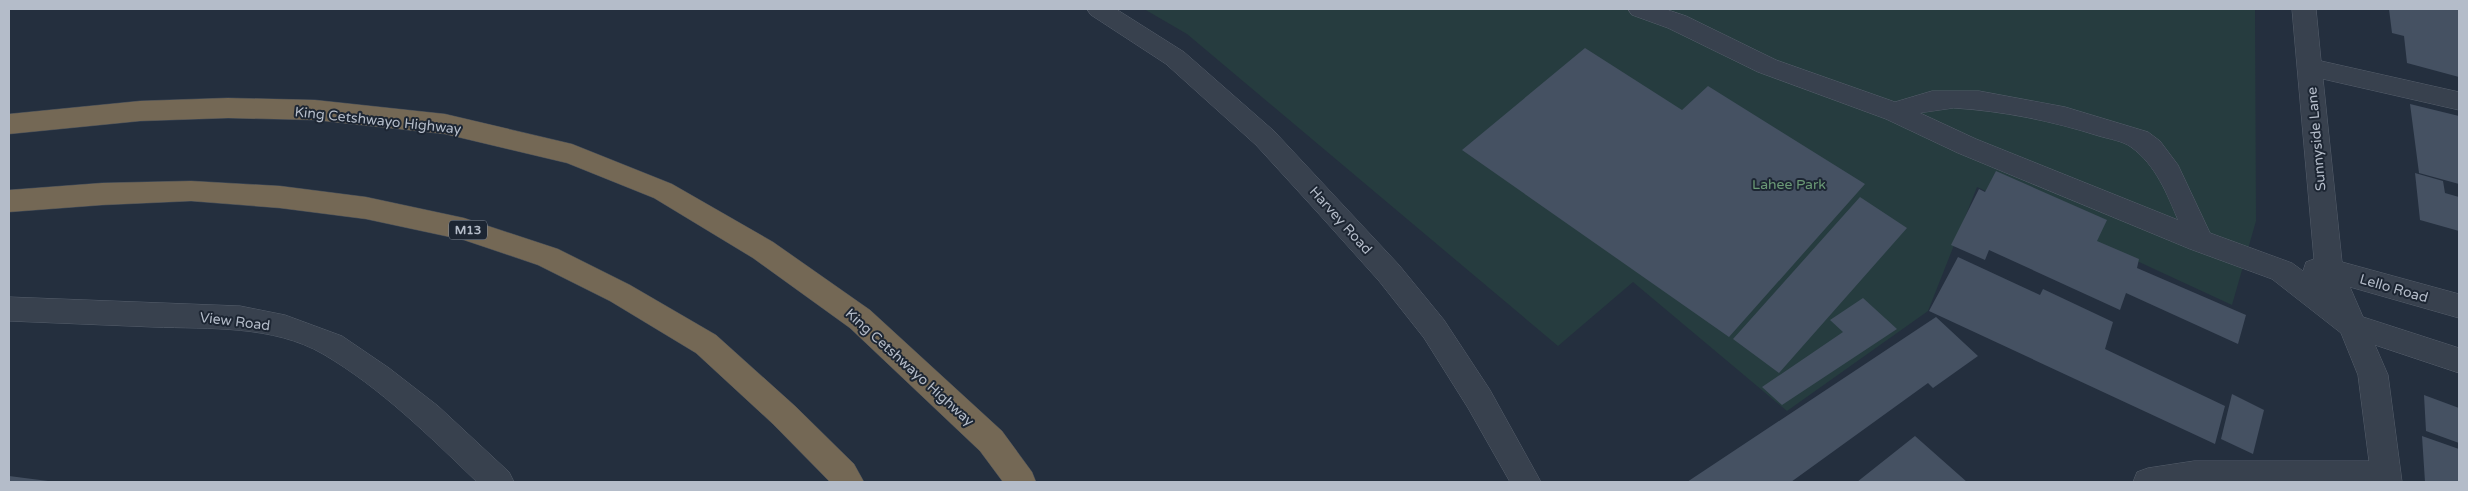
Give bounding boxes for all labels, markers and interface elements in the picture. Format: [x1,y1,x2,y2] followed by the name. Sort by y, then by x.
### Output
[2303,86,2330,192] street label: Sunnyside Lane
[294,103,463,138] street label: King Cetshwayo Highway
[1752,176,1826,193] park label: Lahee Park
[1306,183,1375,258] street label: Harvey Road
[449,220,487,240] road number: M13
[2358,271,2430,306] street label: Lello Road
[842,305,978,430] street label: King Cetshwayo Highway
[199,309,271,334] street label: View Road

